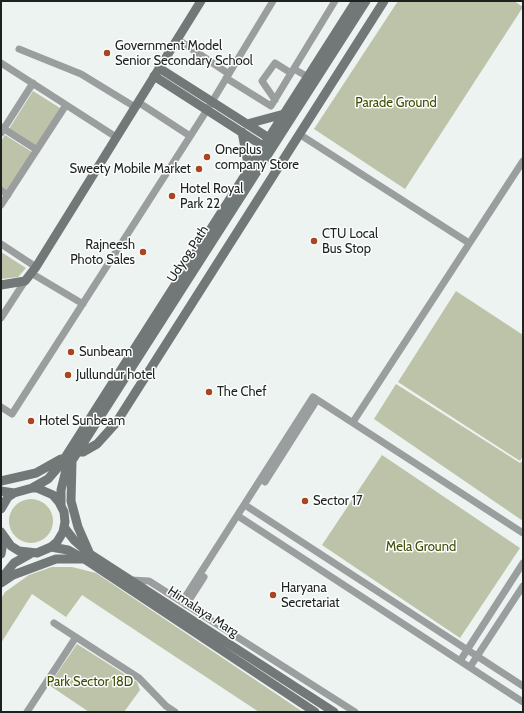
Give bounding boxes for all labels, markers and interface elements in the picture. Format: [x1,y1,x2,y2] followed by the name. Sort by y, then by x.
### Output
[115,38,253,69] place label: Government Model Senior Secondary School
[102,48,112,58] marker: Government Model Senior Secondary School
[355,95,437,111] park label: Parade Ground
[215,142,299,173] place label: Oneplus company Store
[202,152,212,162] marker: Oneplus company Store
[70,161,191,177] place label: Sweety Mobile Market
[194,164,204,174] marker: Sweety Mobile Market
[180,181,243,212] place label: Hotel Royal Park 22
[167,191,177,201] marker: Hotel Royal Park 22
[164,223,212,285] street label: Udyog Path
[322,226,378,257] place label: CTU Local Bus Stop
[309,236,319,246] marker: CTU Local Bus Stop
[70,237,135,268] place label: Rajneesh Photo Sales
[138,247,148,257] marker: Rajneesh Photo Sales
[79,344,132,360] place label: Sunbeam
[66,347,76,357] marker: Sunbeam
[76,367,155,383] place label: Jullundur hotel
[63,370,73,380] marker: Jullundur hotel
[217,384,266,400] place label: The Chef
[204,387,214,397] marker: The Chef
[39,413,125,429] place label: Hotel Sunbeam
[26,416,36,426] marker: Hotel Sunbeam
[313,493,362,509] place label: Sector 17
[300,496,310,506] marker: Sector 17
[386,539,456,555] park label: Mela Ground
[281,580,340,611] place label: Haryana Secretariat
[165,583,241,641] street label: Himalaya Marg
[268,590,278,600] marker: Haryana Secretariat
[47,674,133,690] park label: Park Sector 18D

